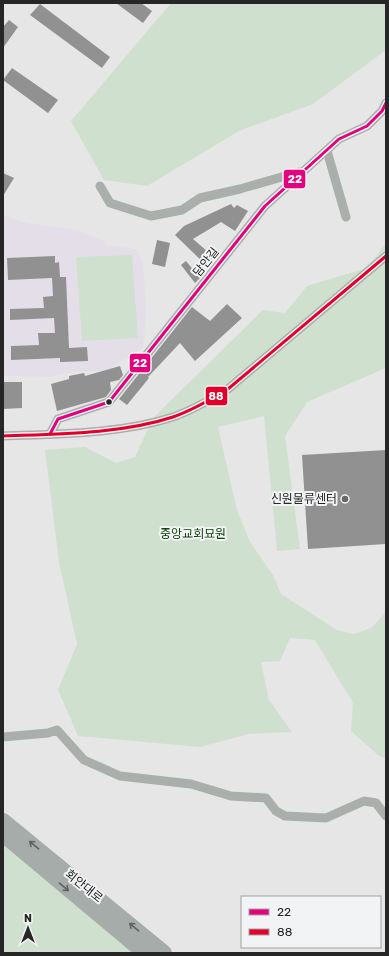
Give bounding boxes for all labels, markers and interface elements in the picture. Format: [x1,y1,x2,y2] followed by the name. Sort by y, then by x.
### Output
[283,169,306,189] line badge: 22
[288,173,302,186] text: 22
[190,245,222,279] street label: 담안길
[129,353,151,373] line badge: 22
[133,357,147,370] text: 22
[205,386,228,406] line badge: 88
[209,390,223,403] text: 88
[104,397,114,407] unlabelled marker
[271,492,337,506] place label: 신원물류센터
[340,494,350,504] marker: 신원물류센터
[160,527,226,541] park label: 중앙교회묘원
[28,841,39,850] one-way arrow
[62,867,106,905] street label: 회안대로
[59,883,70,892] one-way arrow
[241,896,381,948] legend
[277,905,291,919] text: 22
[8,908,48,948] north arrow
[24,912,32,925] text: N
[129,923,140,932] one-way arrow
[277,925,292,939] text: 88

